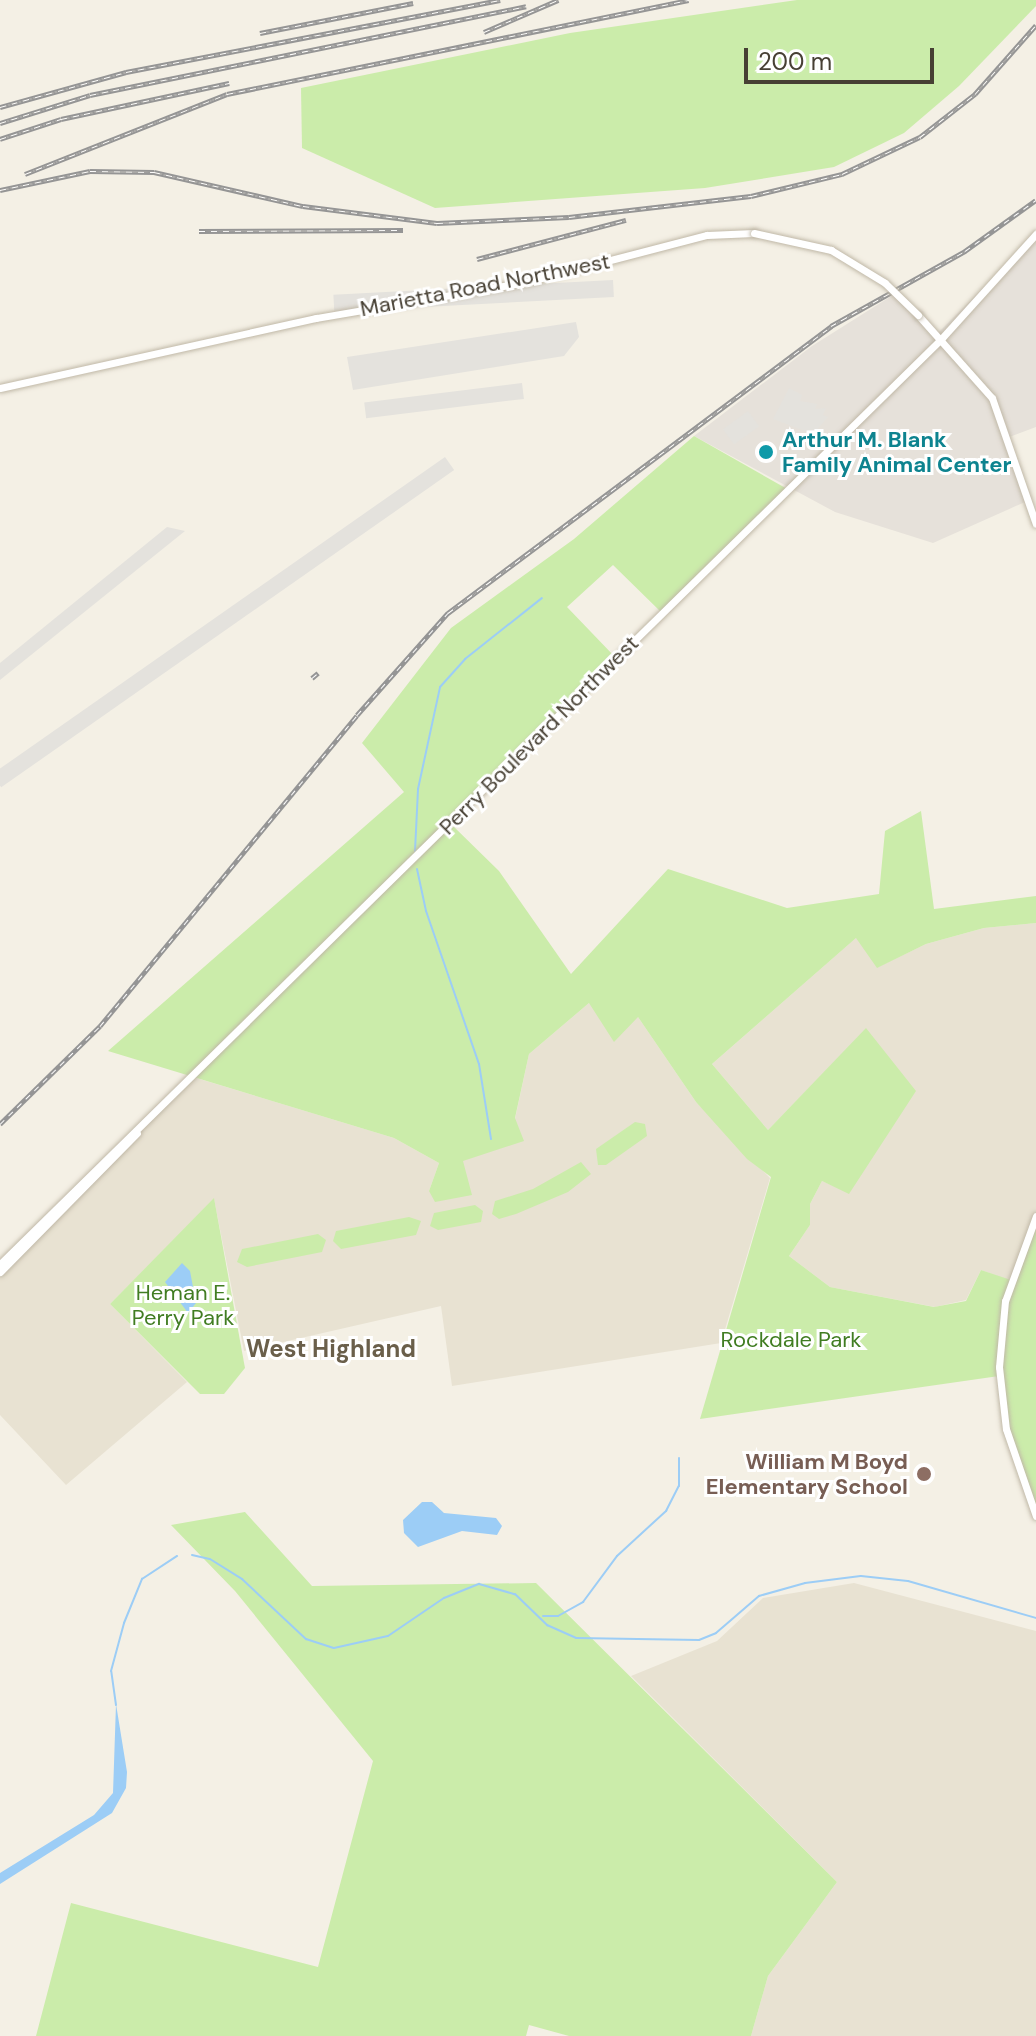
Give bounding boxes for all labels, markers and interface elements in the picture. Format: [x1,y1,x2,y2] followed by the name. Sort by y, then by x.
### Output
[748,32,938,82] scale bar
[758,46,832,77] text: 200 m
[358,248,612,322] street label: Marietta Road Northwest
[782,426,1012,478] place label: Arthur M. Blank Family Animal Center
[757,443,775,461] marker: Arthur M. Blank Family Animal Center
[434,630,644,840] street label: Perry Boulevard Northwest
[132,1279,234,1330] park label: Heman E. Perry Park
[721,1327,861,1353] park label: Rockdale Park
[246,1335,416,1363] district label: West Highland
[706,1448,908,1500] place label: William M Boyd Elementary School
[915,1465,933,1483] marker: William M Boyd Elementary School

